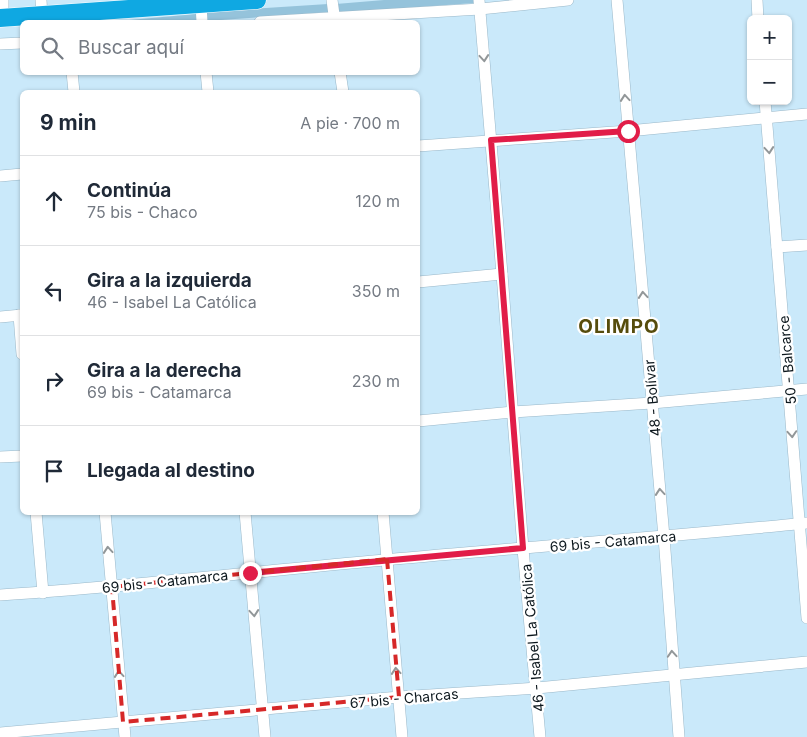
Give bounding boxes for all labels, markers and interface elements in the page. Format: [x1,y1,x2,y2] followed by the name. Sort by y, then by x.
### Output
[747,15,792,105] map controls
[747,15,792,60] button: +
[20,20,420,75] search box
[38,34,66,62] icon: search
[78,36,184,59] text: Buscar aquí
[479,54,490,62] one-way arrow
[747,60,792,105] button: −
[620,94,631,102] one-way arrow
[40,110,97,135] text: 9 min
[300,113,400,133] text: A pie · 700 m
[617,120,640,143] route start
[764,146,775,154] one-way arrow
[87,179,171,202] text: Continúa
[40,187,68,215] icon: ahead
[355,191,400,211] text: 120 m
[87,202,197,222] text: 75 bis - Chaco
[87,269,252,292] text: Gira a la izquierda
[40,277,68,305] icon: left
[352,281,400,301] text: 350 m
[637,290,648,298] one-way arrow
[87,292,257,312] text: 46 - Isabel La Católica
[578,315,660,338] district label: OLIMPO
[775,315,799,405] street label: 50 - Balcarce
[87,359,242,382] text: Gira a la derecha
[640,359,664,437] street label: 48 - Bolívar
[40,367,68,395] icon: right
[352,371,400,391] text: 230 m
[87,382,232,402] text: 69 bis - Catamarca
[787,430,798,438] one-way arrow
[40,457,68,485] icon: arrive
[87,459,255,482] text: Llegada al destino
[654,487,665,495] one-way arrow
[549,527,677,555] street label: 69 bis - Catamarca
[103,545,114,553] one-way arrow
[239,562,262,585] route end
[517,563,547,713] street label: 46 - Isabel La Católica
[101,566,229,596] street label: 69 bis - Catamarca
[248,610,259,618] one-way arrow
[667,649,678,657] one-way arrow
[391,667,402,675] one-way arrow
[114,669,125,677] one-way arrow
[349,685,459,711] street label: 67 bis - Charcas

